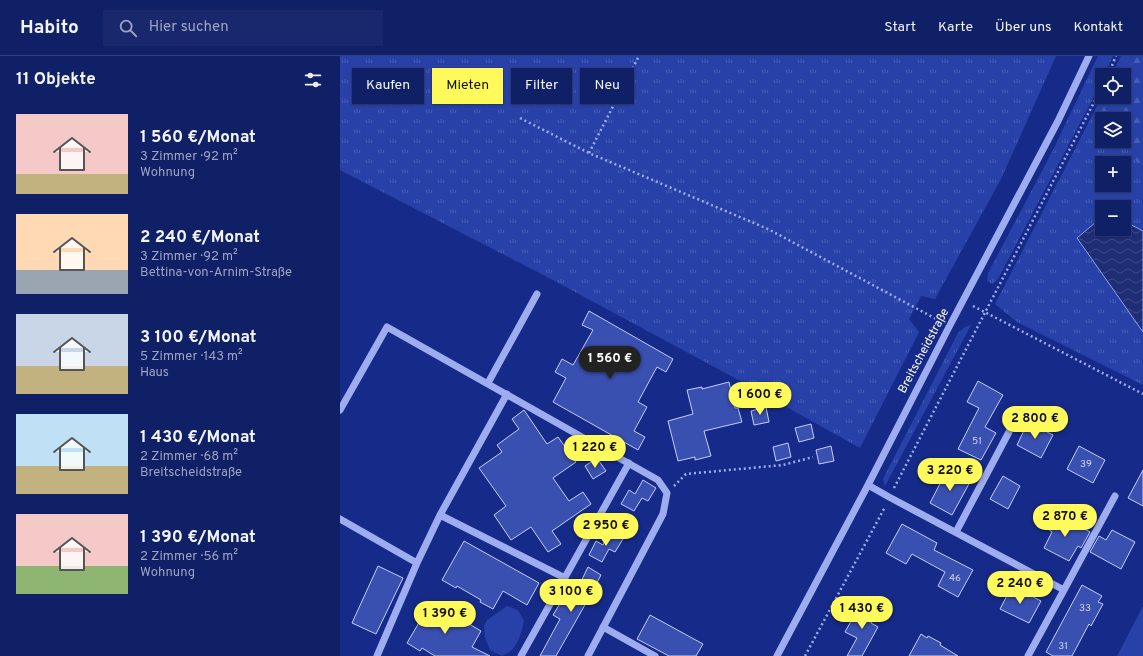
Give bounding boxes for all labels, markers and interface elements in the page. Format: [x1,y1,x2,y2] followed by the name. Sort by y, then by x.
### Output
[103,10,383,46] search box
[20,16,79,40] text: Habito
[117,17,139,39] icon: search
[149,18,229,37] text: Hier suchen
[884,19,916,36] text: Start
[938,19,973,36] text: Karte
[995,19,1052,36] text: Über uns
[1074,19,1123,36] text: Kontakt
[352,68,424,104] chip: Kaufen
[432,68,503,104] chip: Mieten
[511,68,572,104] chip: Filter
[580,68,634,104] chip: Neu
[1095,68,1131,236] map controls
[1095,68,1131,104] button: locate
[16,69,96,91] text: 11 Objekte
[302,69,324,91] icon: filters
[1095,112,1131,148] button: layers
[140,127,256,149] text: 1 560 €/Monat
[48,130,96,178] icon: home
[140,149,238,165] text: 3 Zimmer · 92 m²
[1095,156,1131,192] button: +
[140,165,195,181] text: Wohnung
[1095,200,1131,236] button: −
[140,227,260,249] text: 2 240 €/Monat
[48,230,96,278] icon: home
[140,249,238,265] text: 3 Zimmer · 92 m²
[140,265,292,281] text: Bettina-von-Arnim-Straße
[895,306,953,396] street label: Breitscheidstraße
[140,327,256,349] text: 3 100 €/Monat
[48,330,96,378] icon: home
[573,346,647,380] pin: 1 560 €
[140,349,243,365] text: 5 Zimmer · 143 m²
[588,351,632,367] text: 1 560 €
[140,365,169,381] text: Haus
[723,382,797,416] pin: 1 600 €
[737,387,783,403] text: 1 600 €
[998,406,1072,440] pin: 2 800 €
[1011,411,1059,427] text: 2 800 €
[140,427,256,449] text: 1 430 €/Monat
[48,430,96,478] icon: home
[558,435,632,469] pin: 1 220 €
[972,435,982,448] house number: 51
[573,440,617,456] text: 1 220 €
[140,449,238,465] text: 2 Zimmer · 68 m²
[913,458,987,492] pin: 3 220 €
[1080,458,1092,471] house number: 39
[927,463,974,479] text: 3 220 €
[140,465,242,481] text: Breitscheidstraße
[1028,504,1102,538] pin: 2 870 €
[1042,509,1088,525] text: 2 870 €
[569,513,643,547] pin: 2 950 €
[582,518,630,534] text: 2 950 €
[140,527,256,549] text: 1 390 €/Monat
[48,530,96,578] icon: home
[140,549,238,565] text: 2 Zimmer · 56 m²
[140,565,195,581] text: Wohnung
[983,571,1057,605] pin: 2 240 €
[949,572,961,585] house number: 46
[996,576,1044,592] text: 2 240 €
[534,579,608,613] pin: 3 100 €
[549,584,593,600] text: 3 100 €
[825,596,899,630] pin: 1 430 €
[408,601,482,635] pin: 1 390 €
[840,601,884,617] text: 1 430 €
[1079,602,1091,615] house number: 33
[423,606,467,622] text: 1 390 €
[1058,640,1068,653] house number: 31

